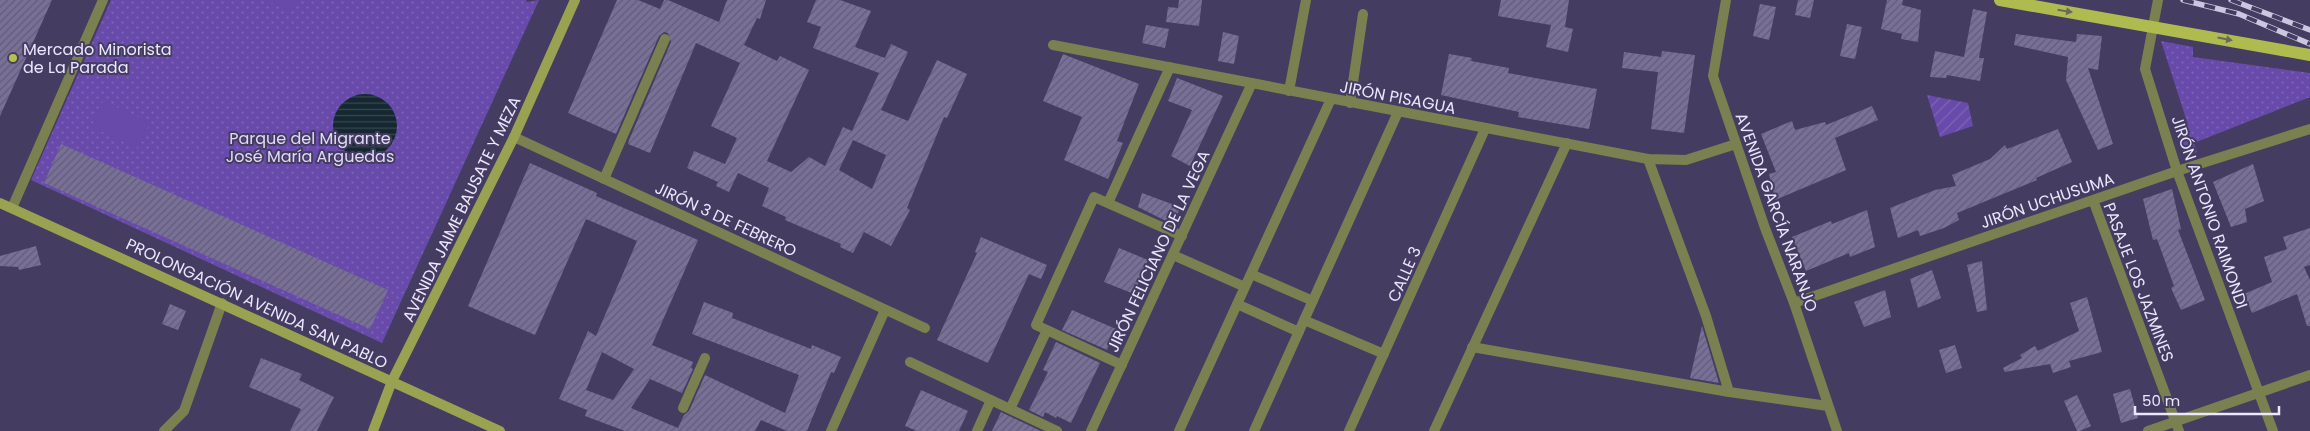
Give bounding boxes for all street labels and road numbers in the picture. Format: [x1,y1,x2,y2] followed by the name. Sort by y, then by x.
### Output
[1338,75,1458,120] street label: JIRÓN PISAGUA
[397,92,526,326] street label: AVENIDA JAIME BAUSATE Y MEZA
[1730,109,1823,315] street label: AVENIDA GARCÍA NARANJO
[2166,113,2253,312] street label: JIRÓN ANTONIO RAIMONDI
[1101,146,1216,356] street label: JIRÓN FELICIANO DE LA VEGA
[1977,167,2117,234] street label: JIRÓN UCHUSUMA
[651,176,800,262] street label: JIRÓN 3 DE FEBRERO
[2098,199,2180,365] street label: PASAJE LOS JAZMINES
[122,233,391,374] street label: PROLONGACIÓN AVENIDA SAN PABLO
[1382,243,1427,306] street label: CALLE 3

